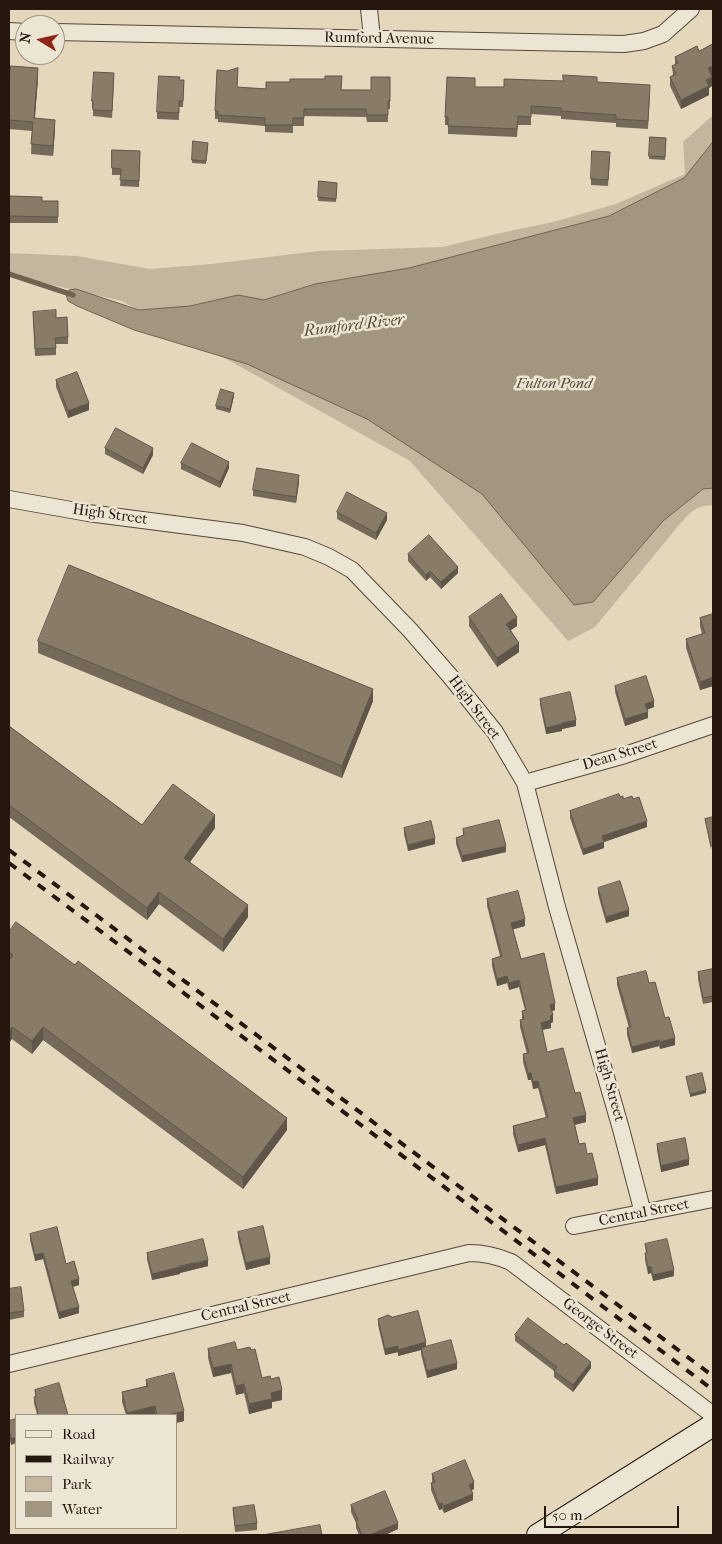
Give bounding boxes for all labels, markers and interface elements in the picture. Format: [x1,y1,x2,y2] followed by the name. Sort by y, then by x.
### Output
[15,15,65,65] north arrow
[324,29,434,49] street label: Rumford Avenue
[16,31,35,44] text: N
[303,310,405,342] water label: Rumford River
[516,375,592,393] park label: Fulton Pond
[71,501,149,529] street label: High Street
[444,672,504,744] street label: High Street
[580,735,660,775] street label: Dean Street
[590,1046,628,1124] street label: High Street
[597,1195,691,1231] street label: Central Street
[199,1288,293,1326] street label: Central Street
[559,1295,641,1363] street label: George Street
[15,1414,178,1529] legend
[62,1425,95,1443] text: Road
[62,1450,114,1468] text: Railway
[62,1475,92,1493] text: Park
[547,1496,682,1528] scale bar
[62,1500,102,1518] text: Water
[552,1506,582,1524] text: 50 m

